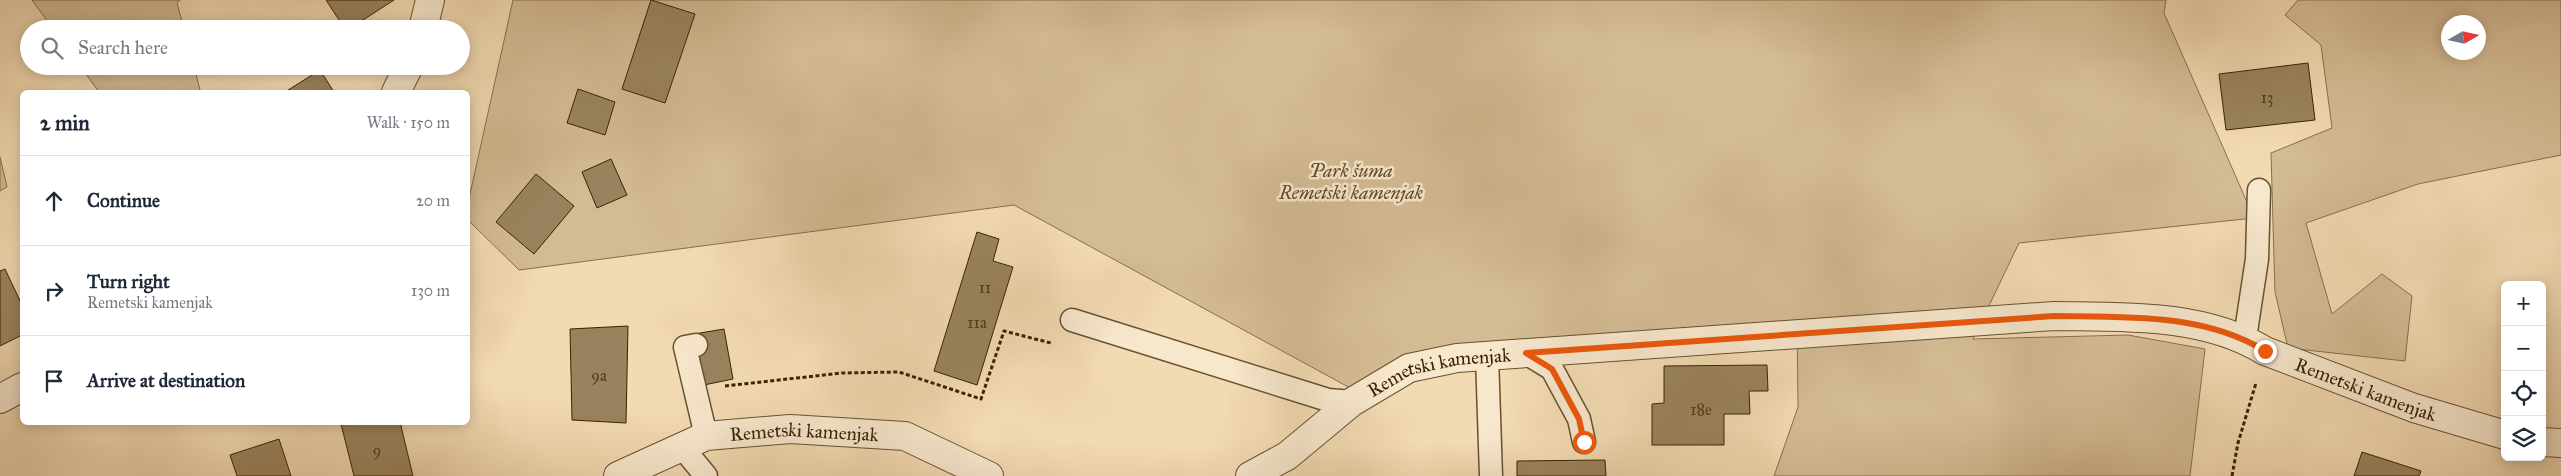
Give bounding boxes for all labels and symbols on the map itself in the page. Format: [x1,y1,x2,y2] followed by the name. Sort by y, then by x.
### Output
[2441,15,2486,60] north arrow
[2261,88,2273,107] house number: 13
[1278,159,1424,204] park label: Park šuma Remetski kamenjak
[979,278,991,297] house number: 11
[967,313,987,332] house number: 11a
[2254,340,2277,363] route end
[1363,343,1512,402] street label: Remetski kamenjak
[2292,352,2439,426] street label: Remetski kamenjak
[591,366,607,385] house number: 9a
[1690,400,1712,419] house number: 18e
[729,417,879,446] street label: Remetski kamenjak
[1573,431,1596,454] route start
[373,441,381,460] house number: 9

